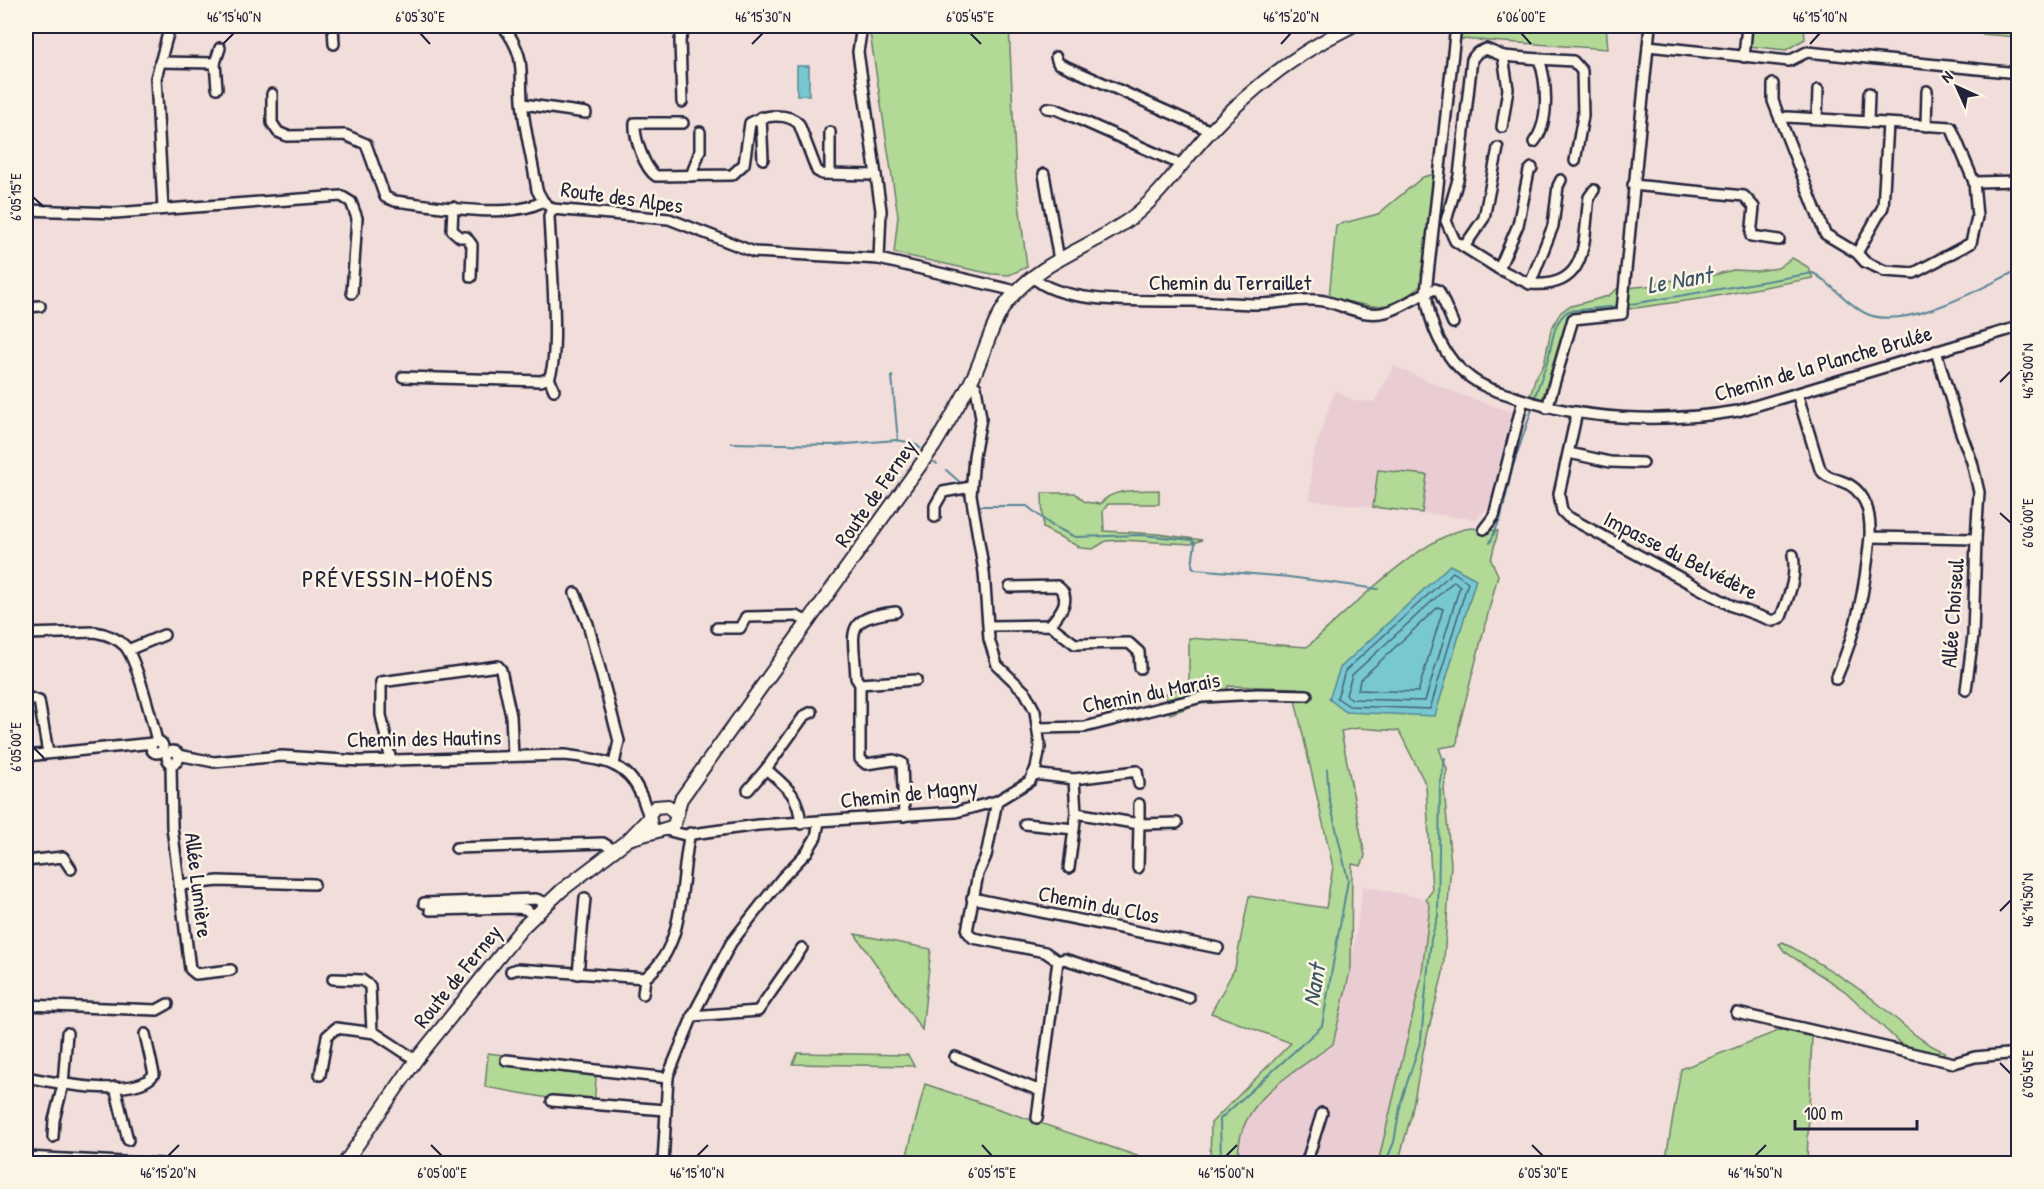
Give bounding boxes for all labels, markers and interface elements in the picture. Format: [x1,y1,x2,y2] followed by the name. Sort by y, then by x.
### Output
[207,6,261,27] text: 46°15'40"N
[395,6,445,27] text: 6°05'30"E
[735,6,791,27] text: 46°15'30"N
[946,6,994,27] text: 6°05'45"E
[1263,6,1319,27] text: 46°15'20"N
[1496,6,1546,27] text: 6°06'00"E
[1793,6,1847,27] text: 46°15'10"N
[1927,57,1987,117] north arrow
[1936,65,1958,87] text: N
[5,173,26,221] text: 6°05'15"E
[559,174,685,220] street label: Route des Alpes
[1644,257,1718,300] water label: Le Nant
[1149,267,1312,297] street label: Chemin du Terraillet
[1711,317,1936,408] street label: Chemin de la Planche Brulée
[2017,343,2038,399] text: 46°15'00"N
[827,433,923,553] street label: Route de Ferney
[2017,498,2038,548] text: 6°06'00"E
[1599,503,1763,607] street label: Impasse du Belvédère
[1933,557,1971,669] street label: Allée Choiseul
[302,562,494,594] district label: PRÉVESSIN-MOËNS
[1080,664,1222,720] street label: Chemin du Marais
[5,722,26,772] text: 6°05'00"E
[347,722,501,754] street label: Chemin des Hautins
[839,771,979,815] street label: Chemin de Magny
[178,831,220,939] street label: Allée Lumière
[2017,873,2038,927] text: 46°14'50"N
[1036,878,1162,930] street label: Chemin du Clos
[406,918,508,1034] street label: Route de Ferney
[1294,958,1333,1008] water label: Nant
[2017,1050,2038,1098] text: 6°05'45"E
[1795,1093,1916,1131] scale bar
[1804,1101,1843,1126] text: 100 m
[140,1162,196,1183] text: 46°15'20"N
[417,1162,467,1183] text: 6°05'00"E
[670,1162,724,1183] text: 46°15'10"N
[968,1162,1016,1183] text: 6°05'15"E
[1198,1162,1254,1183] text: 46°15'00"N
[1518,1162,1568,1183] text: 6°05'30"E
[1728,1162,1782,1183] text: 46°14'50"N

